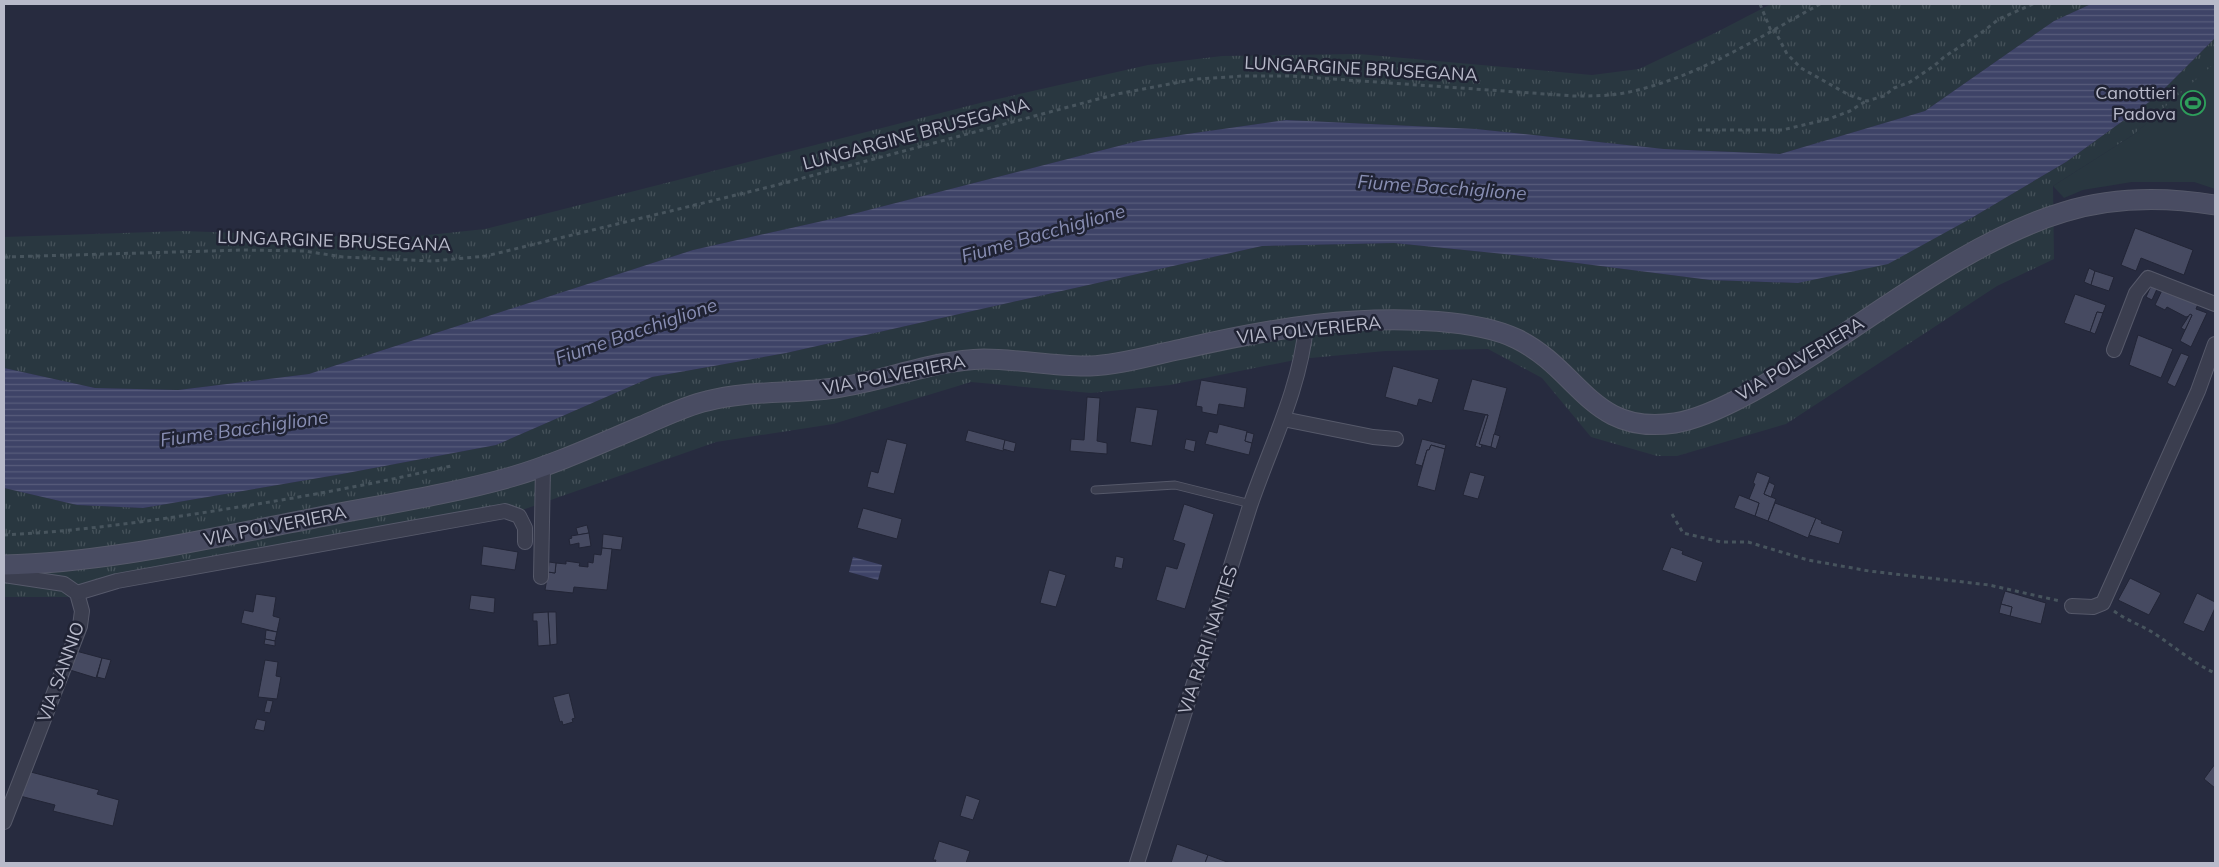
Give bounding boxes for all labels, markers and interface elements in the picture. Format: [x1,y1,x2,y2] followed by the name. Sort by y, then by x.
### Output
[1244,51,1478,86] street label: LUNGARGINE BRUSEGANA
[2095,81,2176,125] place label: Canottieri Padova
[2180,90,2206,116] sports icon: Canottieri Padova
[800,92,1032,175] street label: LUNGARGINE BRUSEGANA
[1357,169,1527,205] water label: Fiume Bacchiglione
[958,198,1128,268] water label: Fiume Bacchiglione
[217,225,451,256] street label: LUNGARGINE BRUSEGANA
[552,292,720,370] water label: Fiume Bacchiglione
[1236,310,1382,349] street label: VIA POLVERIERA
[1732,311,1868,406] street label: VIA POLVERIERA
[821,349,967,400] street label: VIA POLVERIERA
[158,404,330,452] water label: Fiume Bacchiglione
[202,500,348,551] street label: VIA POLVERIERA
[1173,563,1242,717] street label: VIA RARI NANTES
[32,619,89,725] street label: VIA SANNIO

